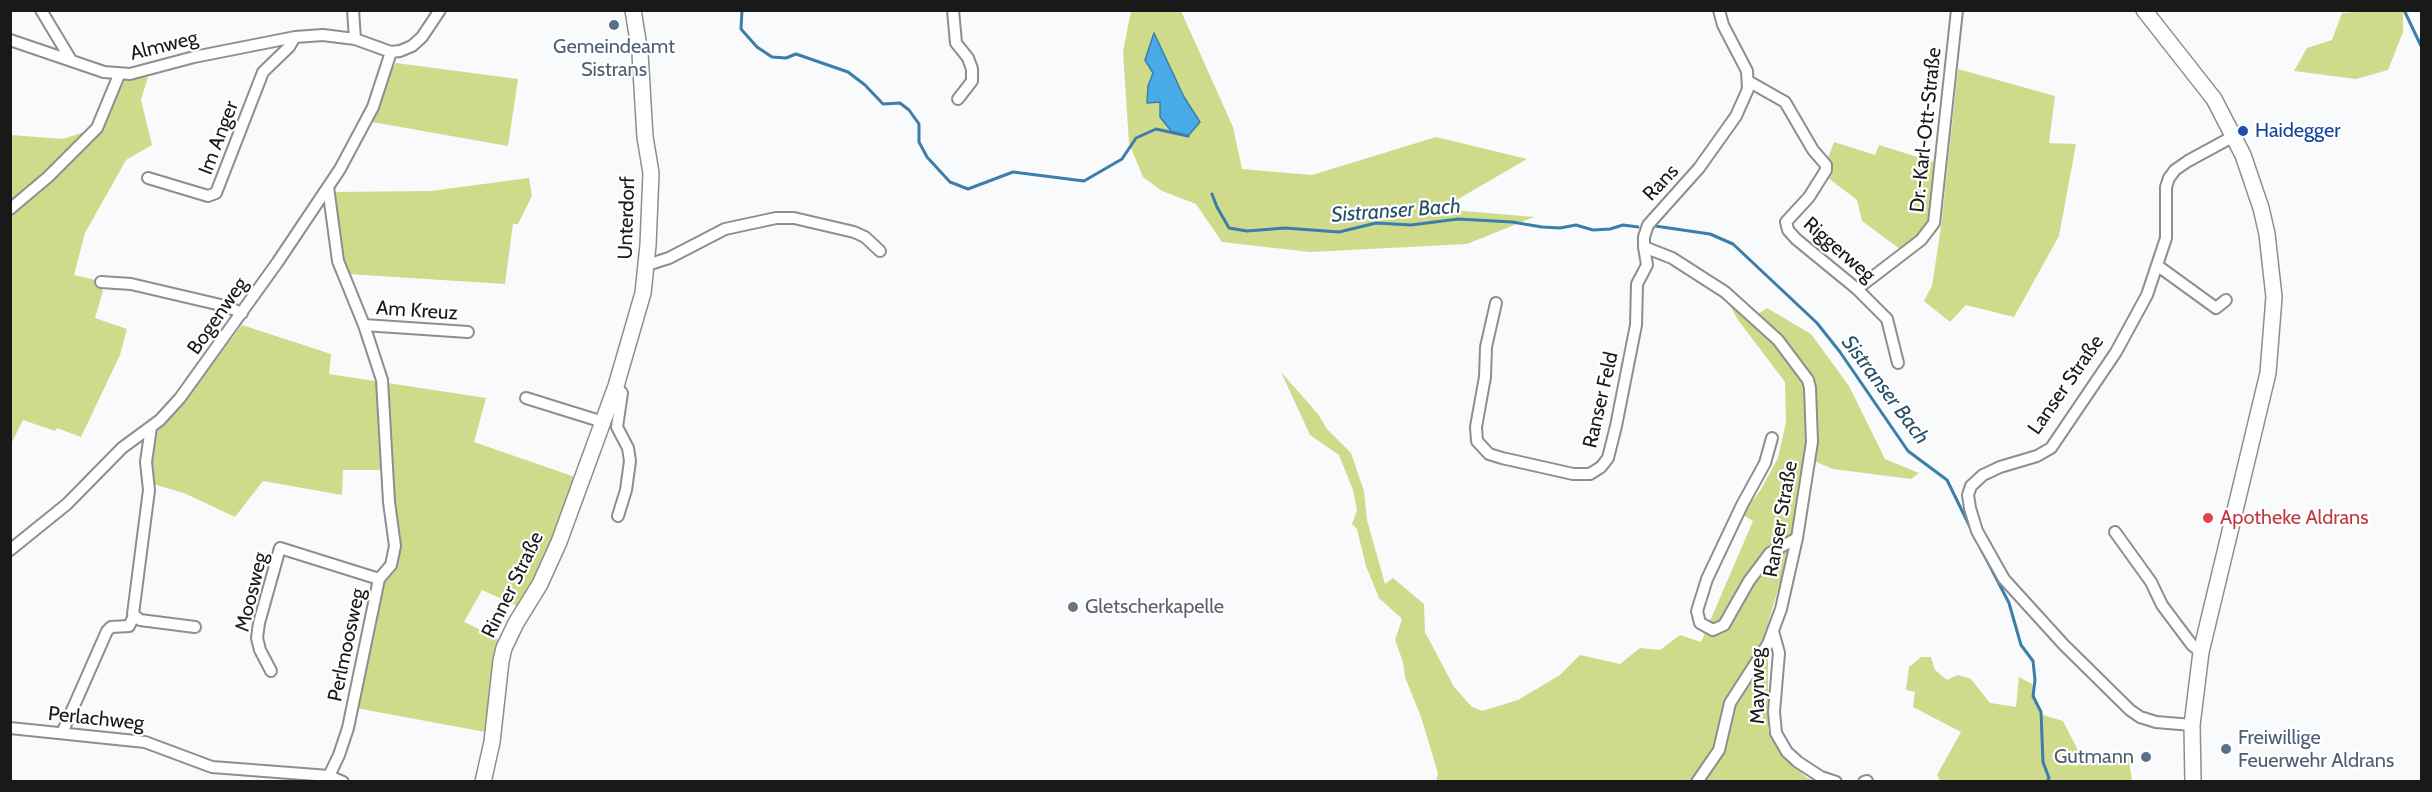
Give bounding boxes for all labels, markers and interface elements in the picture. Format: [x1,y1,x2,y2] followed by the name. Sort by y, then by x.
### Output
[607,18,621,32] marker: Gemeindeamt Sistrans
[128,26,200,66] street label: Almweg
[553,35,675,82] place label: Gemeindeamt Sistrans
[1905,46,1947,214] street label: Dr.-Karl-Ott-Straße
[194,98,244,178] street label: Im Anger
[2255,119,2341,143] place label: Haidegger
[2236,124,2250,138] marker: Haidegger
[1638,160,1684,206] street label: Rans
[614,176,640,260] street label: Unterdorf
[1330,194,1462,228] water label: Sistranser Bach
[1798,212,1880,288] street label: Riggerweg
[183,273,253,359] street label: Bogenweg
[375,296,459,326] street label: Am Kreuz
[1836,331,1934,449] water label: Sistranser Bach
[2023,331,2109,439] street label: Lanser Straße
[1578,350,1624,450] street label: Ranser Feld
[1759,459,1803,579] street label: Ranser Straße
[2220,506,2369,530] place label: Apotheke Aldrans
[2201,511,2215,525] marker: Apotheke Aldrans
[477,528,549,642] street label: Rinner Straße
[231,550,273,634] street label: Moosweg
[323,586,371,704] street label: Perlmoosweg
[1085,595,1224,619] place label: Gletscherkapelle
[1066,600,1080,614] marker: Gletscherkapelle
[1746,648,1770,724] street label: Mayrweg
[47,702,145,736] street label: Perlachweg
[2238,726,2394,773] place label: Freiwillige Feuerwehr Aldrans
[2219,742,2233,756] marker: Freiwillige Feuerwehr Aldrans
[2054,745,2134,769] place label: Gutmann
[2139,750,2153,764] marker: Gutmann

